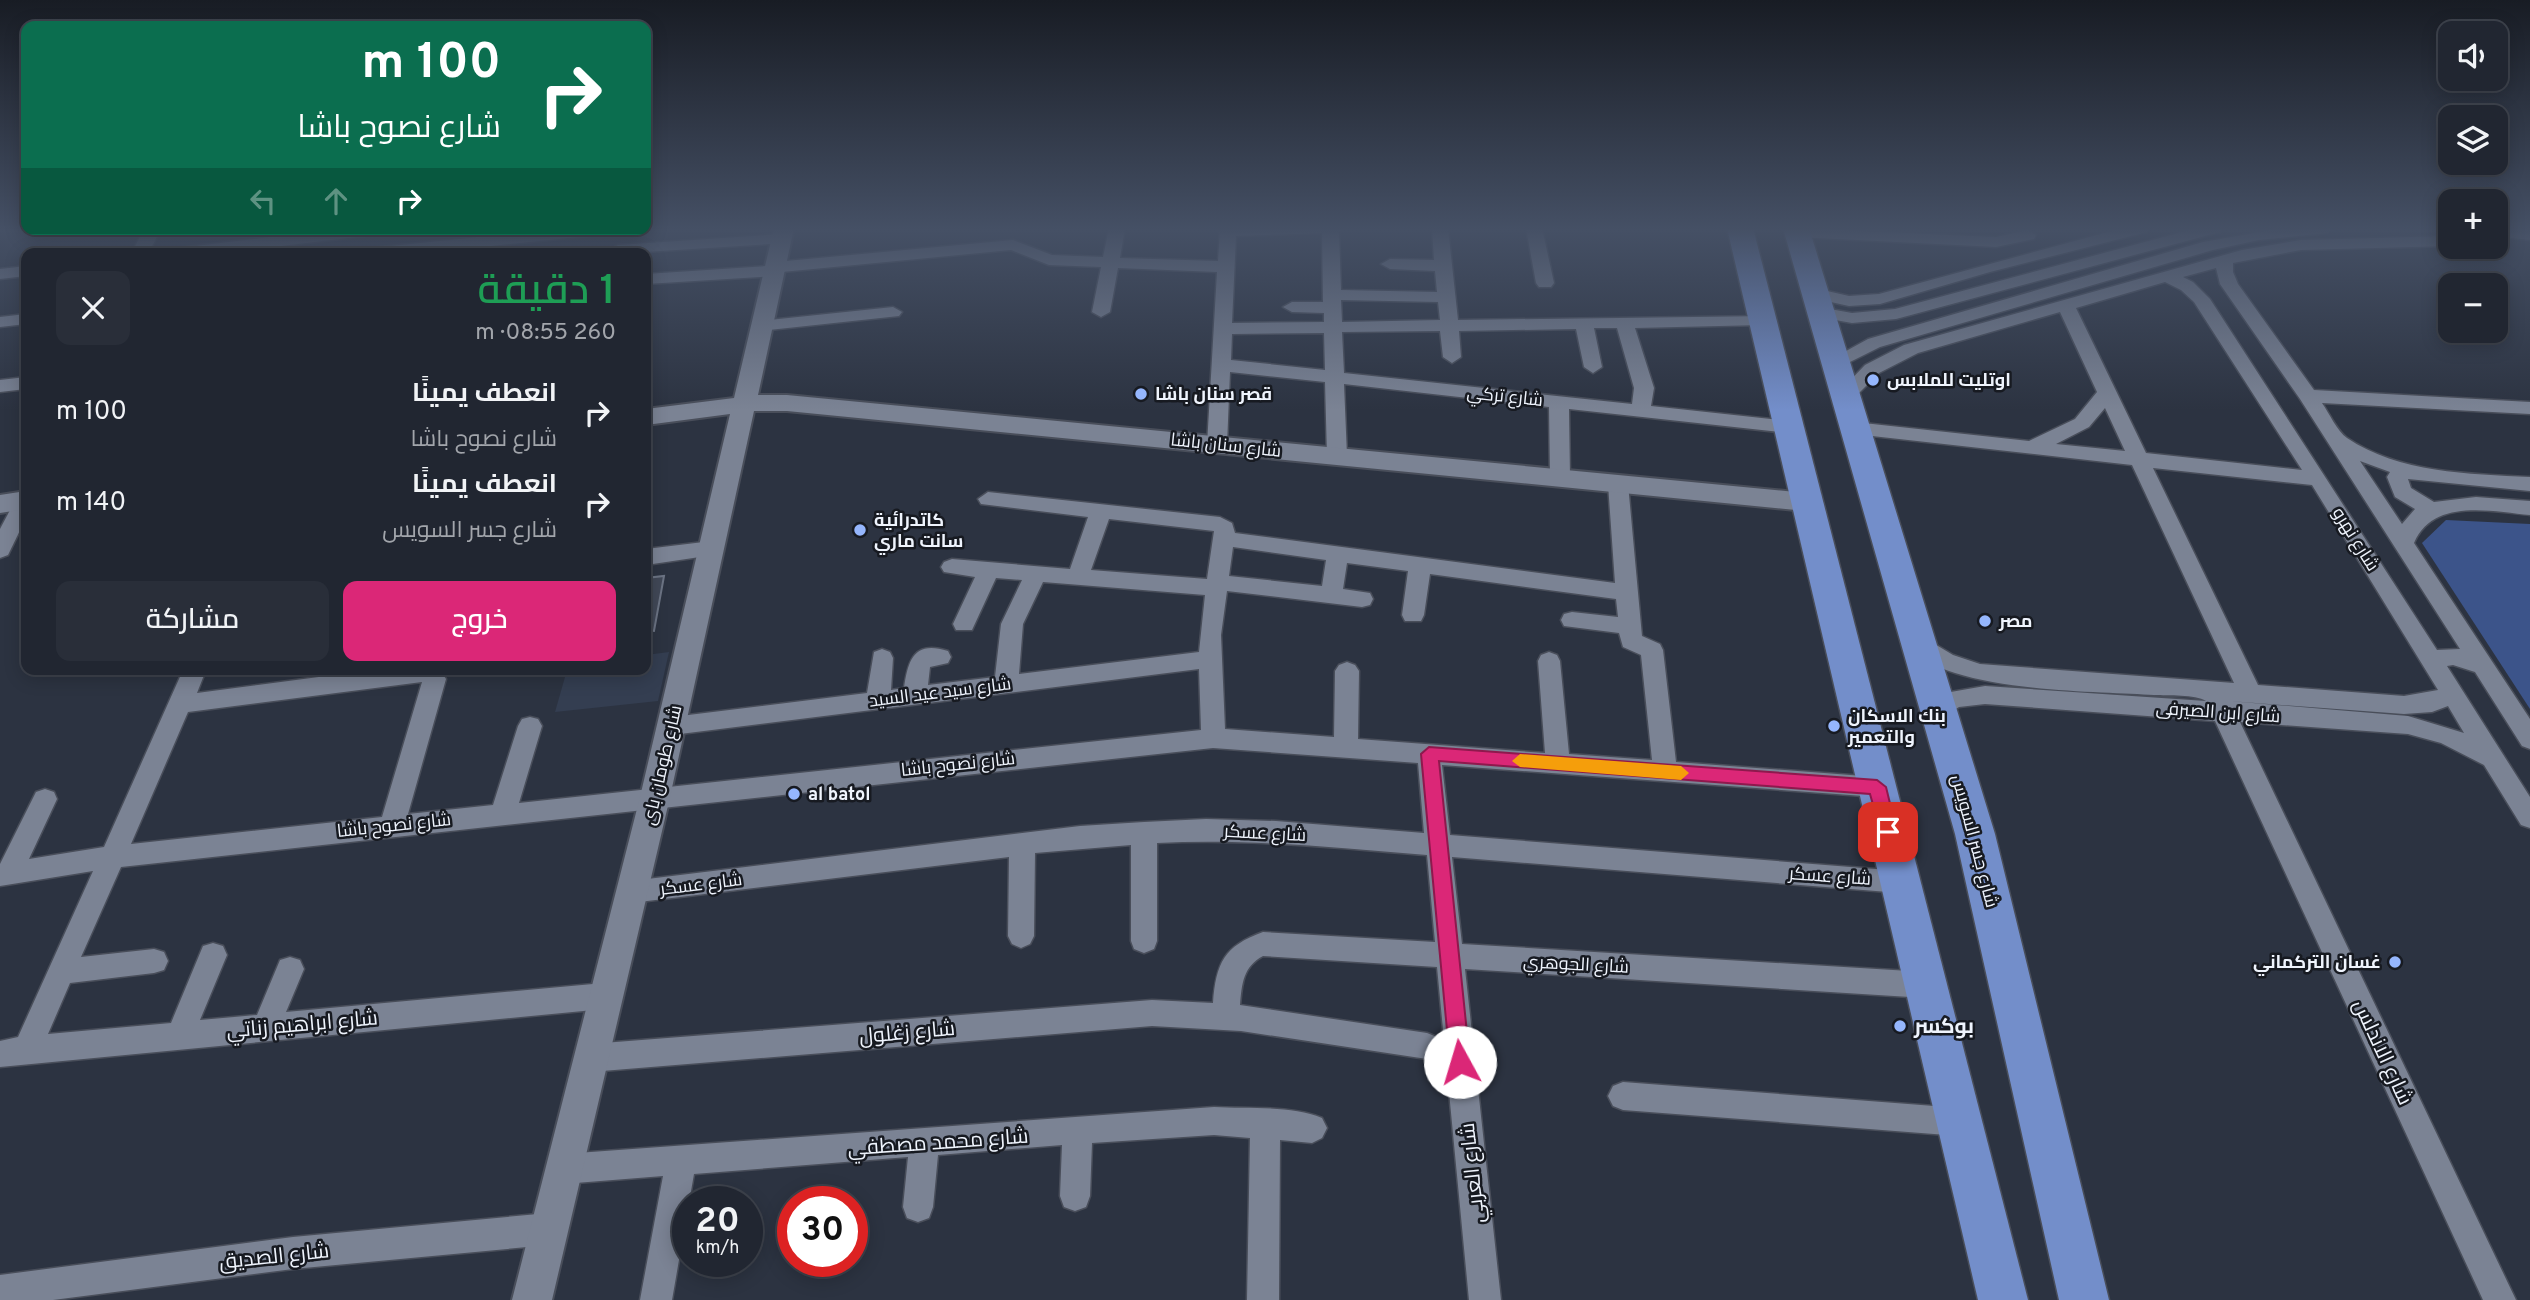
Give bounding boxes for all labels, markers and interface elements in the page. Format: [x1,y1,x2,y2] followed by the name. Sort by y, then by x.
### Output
[2438,21,2508,343] map controls
[2438,21,2508,91] button: sound
[362,34,501,96] text: 100 m
[525,49,616,140] icon: right
[2438,105,2508,175] button: layers
[297,109,501,149] text: شارع نصوح باشا
[244,182,282,220] icon: left
[317,182,355,220] icon: ahead
[390,182,428,220] icon: right
[2438,189,2508,259] button: +
[477,266,616,319] text: 1 دقيقة
[56,271,130,345] button: close
[2438,273,2508,343] button: −
[475,319,616,348] text: 260 m · 08:55
[1887,370,2011,393] place label: اوتليت للملابس
[1865,372,1881,388] marker: اوتليت للملابس
[412,378,557,411] text: انعطف يمينًا
[1466,382,1544,414] street label: شارع تركي
[1155,384,1272,407] place label: قصر سنان باشا
[1133,386,1149,402] marker: قصر سنان باشا
[578,394,616,432] icon: right
[56,396,127,429] text: 100 m
[411,426,557,455] text: شارع نصوح باشا
[1169,429,1282,464] street label: شارع سنان باشا
[412,469,557,502] text: انعطف يمينًا
[578,485,616,523] icon: right
[56,487,126,520] text: 140 m
[2326,504,2383,576] street label: شارع نهرو
[874,510,963,555] place label: كاتدرائية سانت ماري
[382,517,557,546] text: شارع جسر السويس
[852,522,868,538] marker: كاتدرائية سانت ماري
[56,581,329,661] button: مشاركة
[343,581,616,661] button: خروج
[1998,611,2032,634] place label: مصر
[1977,613,1993,629] marker: مصر
[868,673,1013,714] street label: شارع سيد عيد السيد
[2155,698,2281,729] street label: شارع ابن الصيرفى
[639,703,688,827] street label: شارع طومان باى
[1847,706,1946,750] place label: بنك الاسكان والتعمير
[1826,718,1842,734] marker: بنك الاسكان والتعمير
[900,748,1016,783] street label: شارع نصوح باشا
[1945,772,2002,910] street label: شارع جسر السويس
[808,784,870,807] place label: al batol
[786,786,802,802] marker: al batol
[1858,802,1918,862] pin
[336,809,452,844] street label: شارع نصوح باشا
[1869,813,1907,851] icon: arrive
[1222,821,1307,848] street label: شارع عسكر
[1787,863,1872,892] street label: شارع عسكر
[658,869,744,902] street label: شارع عسكر
[1522,951,1629,981] street label: شارع الجوهري
[2253,952,2381,977] place label: غسان التركماني
[2387,954,2403,970] marker: غسان التركماني
[2345,995,2418,1110] street label: شارع الاندلس
[225,1005,379,1047] street label: شارع ابراهيم زناتي
[1913,1014,1974,1041] place label: بوكسر
[858,1016,956,1051] street label: شارع زغلول
[1892,1018,1908,1034] marker: بوكسر
[1423,1025,1497,1099] position arrow
[1455,1121,1493,1224] street label: شارع العربي
[847,1124,1030,1164] street label: شارع محمد مصطفي
[777,1186,868,1277] speed limit sign: 30
[695,1200,740,1244] text: 20
[696,1237,739,1260] text: km/h
[218,1238,331,1277] street label: شارع الصديق

